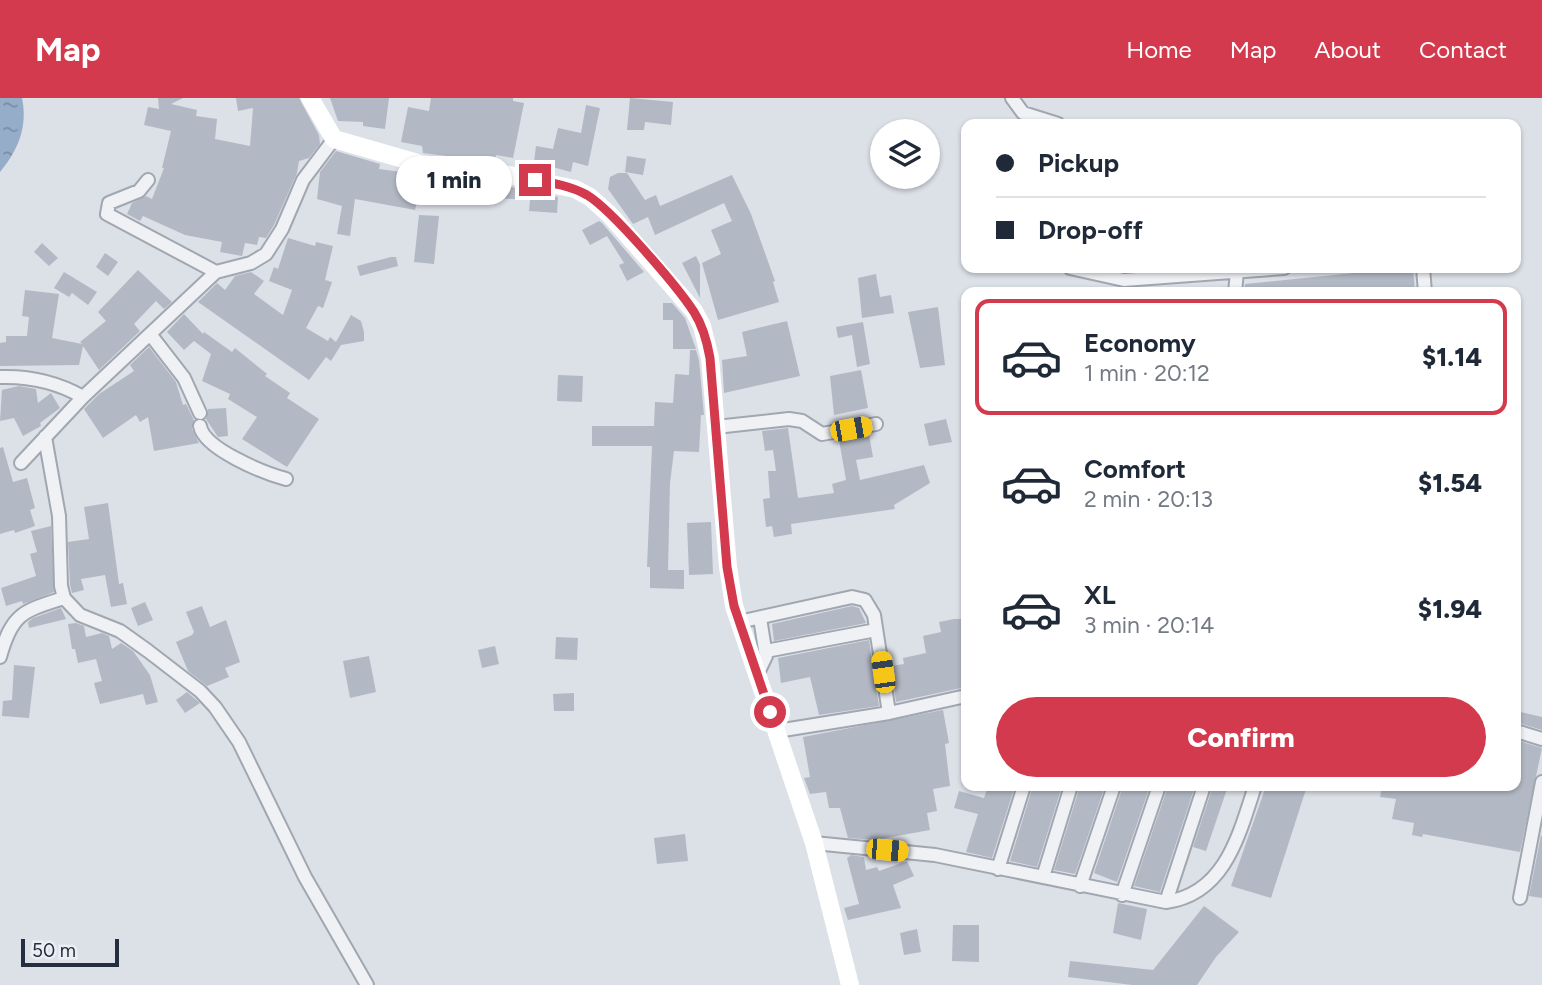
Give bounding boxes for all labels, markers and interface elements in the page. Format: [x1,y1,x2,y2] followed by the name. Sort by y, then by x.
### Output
[35,30,101,69] text: Map
[1126,35,1192,64] text: Home
[1230,35,1276,64] text: Map
[1314,35,1381,64] text: About
[1419,35,1507,64] text: Contact
[870,119,940,189] map controls
[870,119,940,189] button: layers
[1038,147,1119,179] text: Pickup
[395,155,510,204] callout: 1 min
[519,164,551,196] route end
[427,166,481,194] text: 1 min
[1038,214,1143,246] text: Drop-off
[1000,326,1063,389] icon: car
[1084,327,1196,359] text: Economy
[1422,341,1482,373] text: $1.14
[1084,359,1210,387] text: 1 min · 20:12
[829,415,874,443] car
[1000,452,1063,515] icon: car
[1084,453,1186,485] text: Comfort
[1418,467,1482,499] text: $1.54
[1084,485,1213,513] text: 2 min · 20:13
[1000,578,1063,641] icon: car
[1084,579,1116,611] text: XL
[1418,593,1482,625] text: $1.94
[1084,611,1214,639] text: 3 min · 20:14
[870,650,897,694] car
[754,696,786,728] route start
[996,697,1486,777] button: Confirm
[866,838,909,862] car
[21,936,119,968] scale bar
[32,939,76,962] text: 50 m

